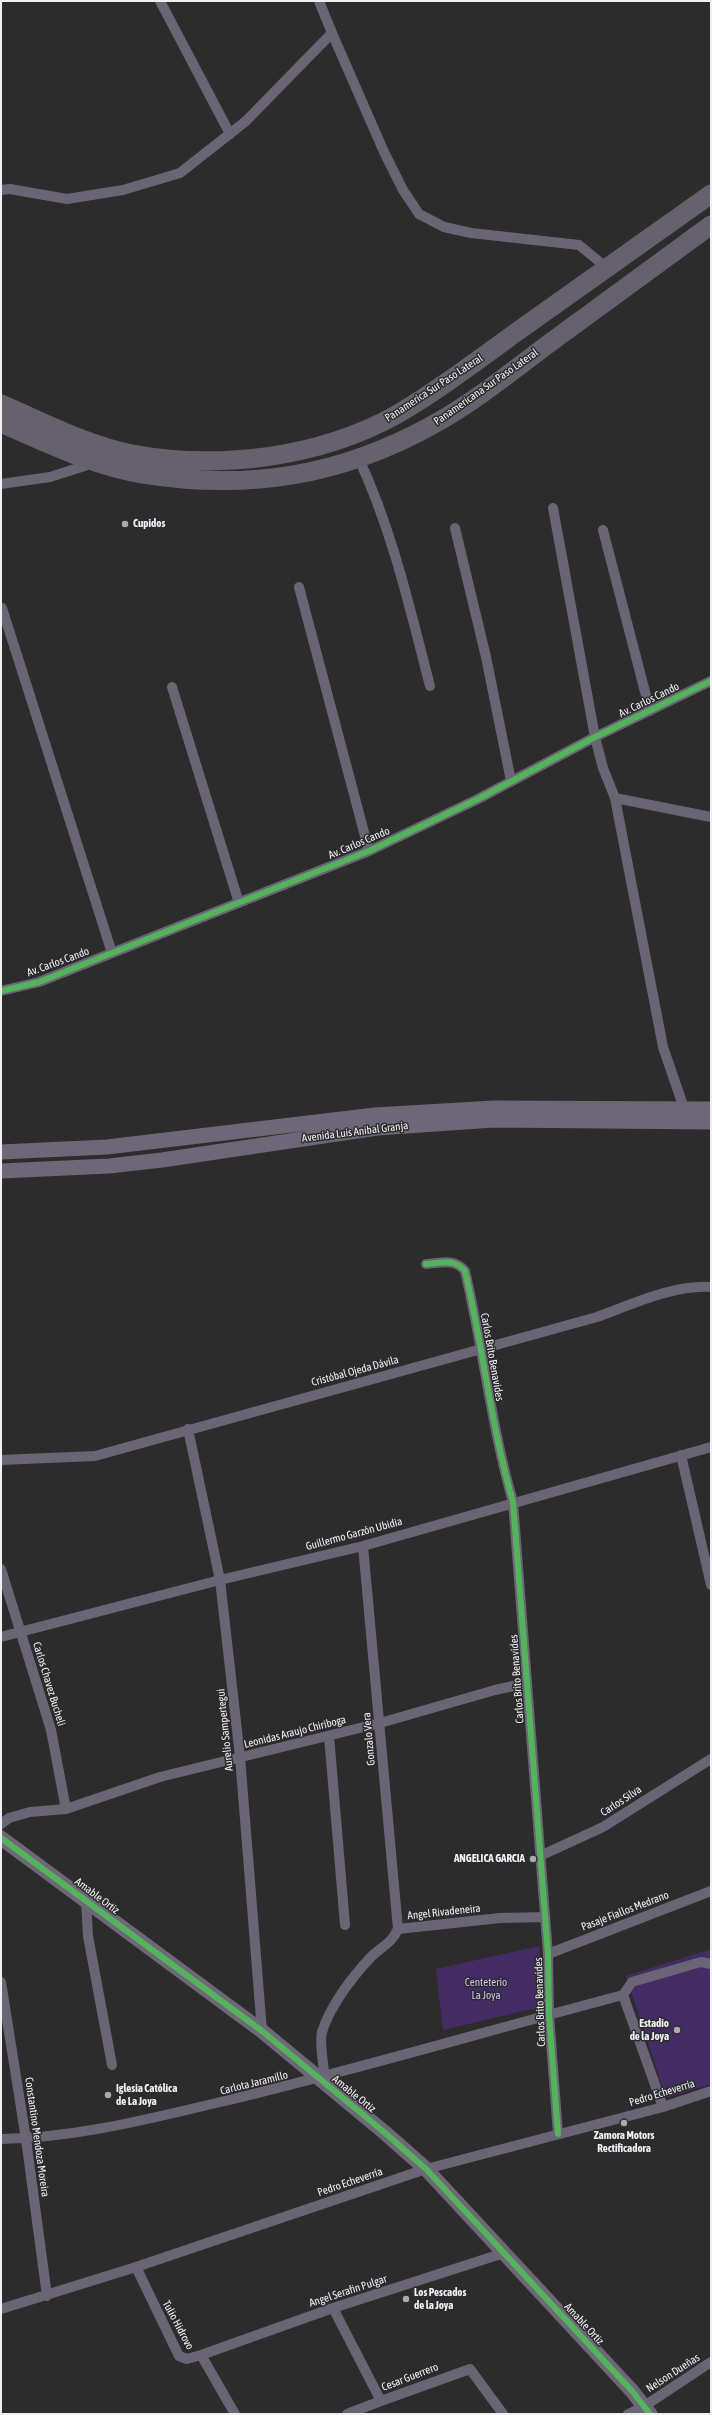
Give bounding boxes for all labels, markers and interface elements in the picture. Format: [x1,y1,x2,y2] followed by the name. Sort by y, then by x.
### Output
[431,346,541,428] street label: Panamericana Sur Paso Lateral
[383,351,485,425] street label: Panamerica Sur Paso Lateral
[133,517,165,531] place label: Cupidos
[120,519,130,529] marker: Cupidos
[617,680,681,720] street label: Av. Carlos Cando
[326,824,392,862] street label: Av. Carlos Cando
[25,945,91,979] street label: Av. Carlos Cando
[301,1119,409,1145] street label: Avenida Luis Anibal Granja
[478,1312,506,1402] street label: Carlos Brito Benavides
[310,1353,400,1389] street label: Cristóbal Ojeda Dávila
[304,1515,404,1553] street label: Guillermo Garzón Ubidia
[507,1634,527,1724] street label: Carlos Brito Benavides
[30,1640,68,1728] street label: Carlos Chavez Bucheli
[214,1688,236,1772] street label: Aurelio Sampertegui
[360,1712,378,1766] street label: Gonzalo Vera
[243,1713,347,1751] street label: Leonidas Araujo Chiriboga
[598,1783,644,1819] street label: Carlos Silva
[454,1852,525,1866] place label: ANGELICA GARCIA
[528,1854,538,1864] marker: ANGELICA GARCIA
[72,1875,122,1917] street label: Amable Ortiz
[579,1888,671,1934] street label: Pasaje Fiallos Medrano
[407,1902,481,1922] street label: Angel Rivadeneira
[532,1957,548,2047] street label: Carlos Brito Benavides
[465,1976,507,2002] park label: Centeterio La Joya
[630,2017,669,2043] place label: Estadio de la Joya
[672,2025,682,2035] marker: Estadio de la Joya
[219,2068,289,2098] street label: Carlota Jaramillo
[330,2072,378,2116] street label: Amable Ortiz
[22,2076,52,2198] street label: Constantino Mendoza Moreira
[628,2077,696,2109] street label: Pedro Echeverría
[116,2082,177,2108] place label: Iglesia Católica de La Joya
[103,2090,113,2100] marker: Iglesia Católica de La Joya
[619,2118,629,2128] marker: Zamora Motors Rectificadora
[594,2129,654,2155] place label: Zamora Motors Rectificadora
[316,2165,384,2199] street label: Pedro Echeverría
[307,2272,389,2310] street label: Angel Serafin Pulgar
[414,2286,466,2312] place label: Los Pescados de la Joya
[401,2294,411,2304] marker: Los Pescados de la Joya
[160,2298,196,2352] street label: Tulio Hidrovo
[561,2300,607,2348] street label: Amable Ortiz
[644,2351,702,2395] street label: Nelson Dueñas
[380,2360,440,2394] street label: Cesar Guerrero

